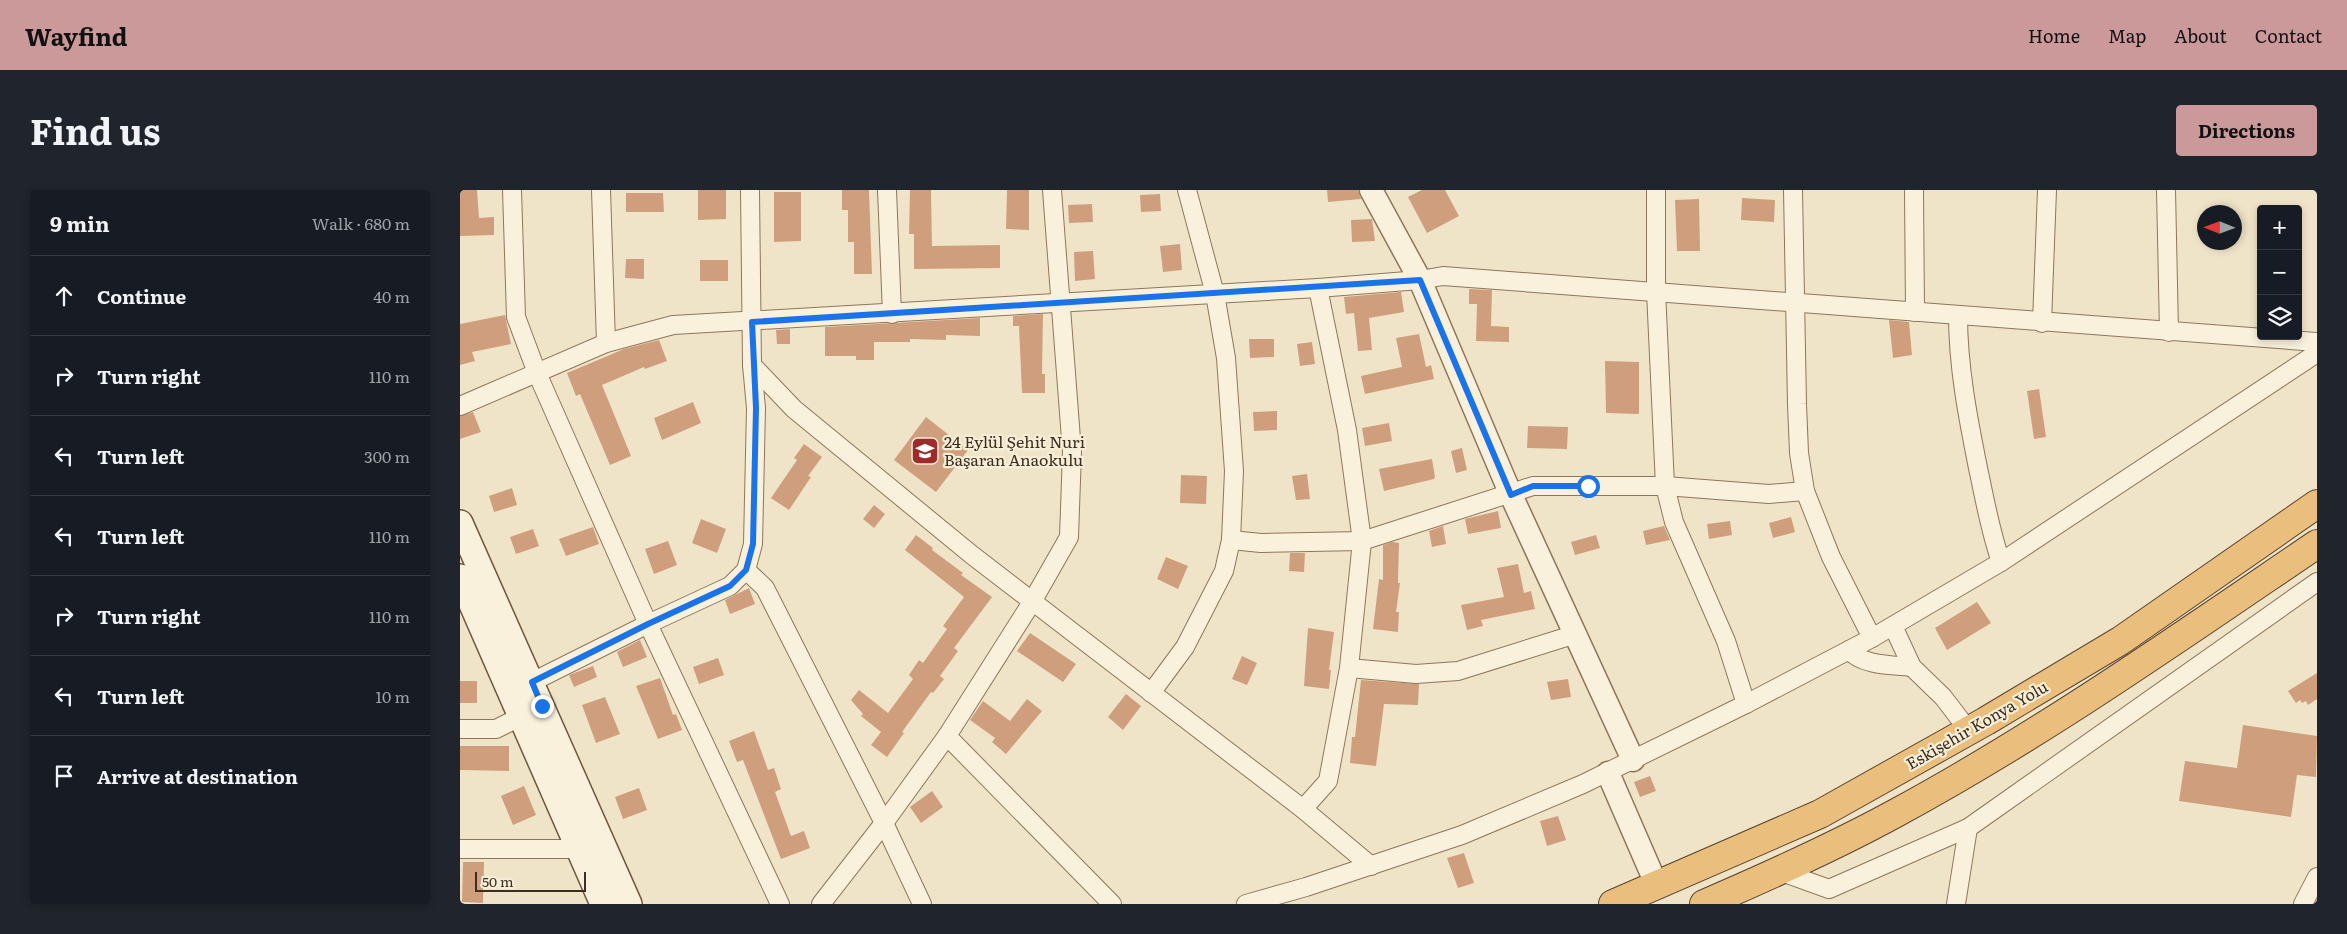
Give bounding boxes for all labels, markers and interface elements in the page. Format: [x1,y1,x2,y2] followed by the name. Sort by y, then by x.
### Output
[25,18,128,53] text: Wayfind
[2028,22,2080,49] text: Home
[2108,22,2146,49] text: Map
[2174,22,2227,49] text: About
[2255,22,2322,49] text: Contact
[30,104,160,156] text: Find us
[2176,105,2317,156] button: Directions
[2197,205,2242,250] north arrow
[2257,205,2302,340] map controls
[2257,205,2302,250] button: +
[50,207,110,238] text: 9 min
[312,211,410,235] text: Walk · 680 m
[2257,250,2302,295] button: −
[50,282,78,310] icon: ahead
[97,282,186,310] text: Continue
[373,284,410,308] text: 40 m
[2257,295,2302,340] button: layers
[50,362,78,390] icon: right
[97,362,201,390] text: Turn right
[369,364,410,388] text: 110 m
[944,429,1085,471] place label: 24 Eylül Şehit Nuri Başaran Anaokulu
[910,436,940,466] school or university icon: 24 Eylül Şehit Nuri Başaran Anaokulu
[50,442,78,470] icon: left
[97,442,184,470] text: Turn left
[364,444,410,468] text: 300 m
[1577,475,1600,498] route start
[50,522,78,550] icon: left
[97,522,184,550] text: Turn left
[369,524,410,548] text: 110 m
[50,602,78,630] icon: right
[97,602,201,630] text: Turn right
[369,604,410,628] text: 110 m
[1901,674,2052,775] street label: Eskişehir Konya Yolu
[50,682,78,710] icon: left
[97,682,184,710] text: Turn left
[376,684,410,708] text: 10 m
[531,695,554,718] route end
[50,762,78,790] icon: arrive
[97,762,298,790] text: Arrive at destination
[475,869,586,892] scale bar
[482,871,514,891] text: 50 m

